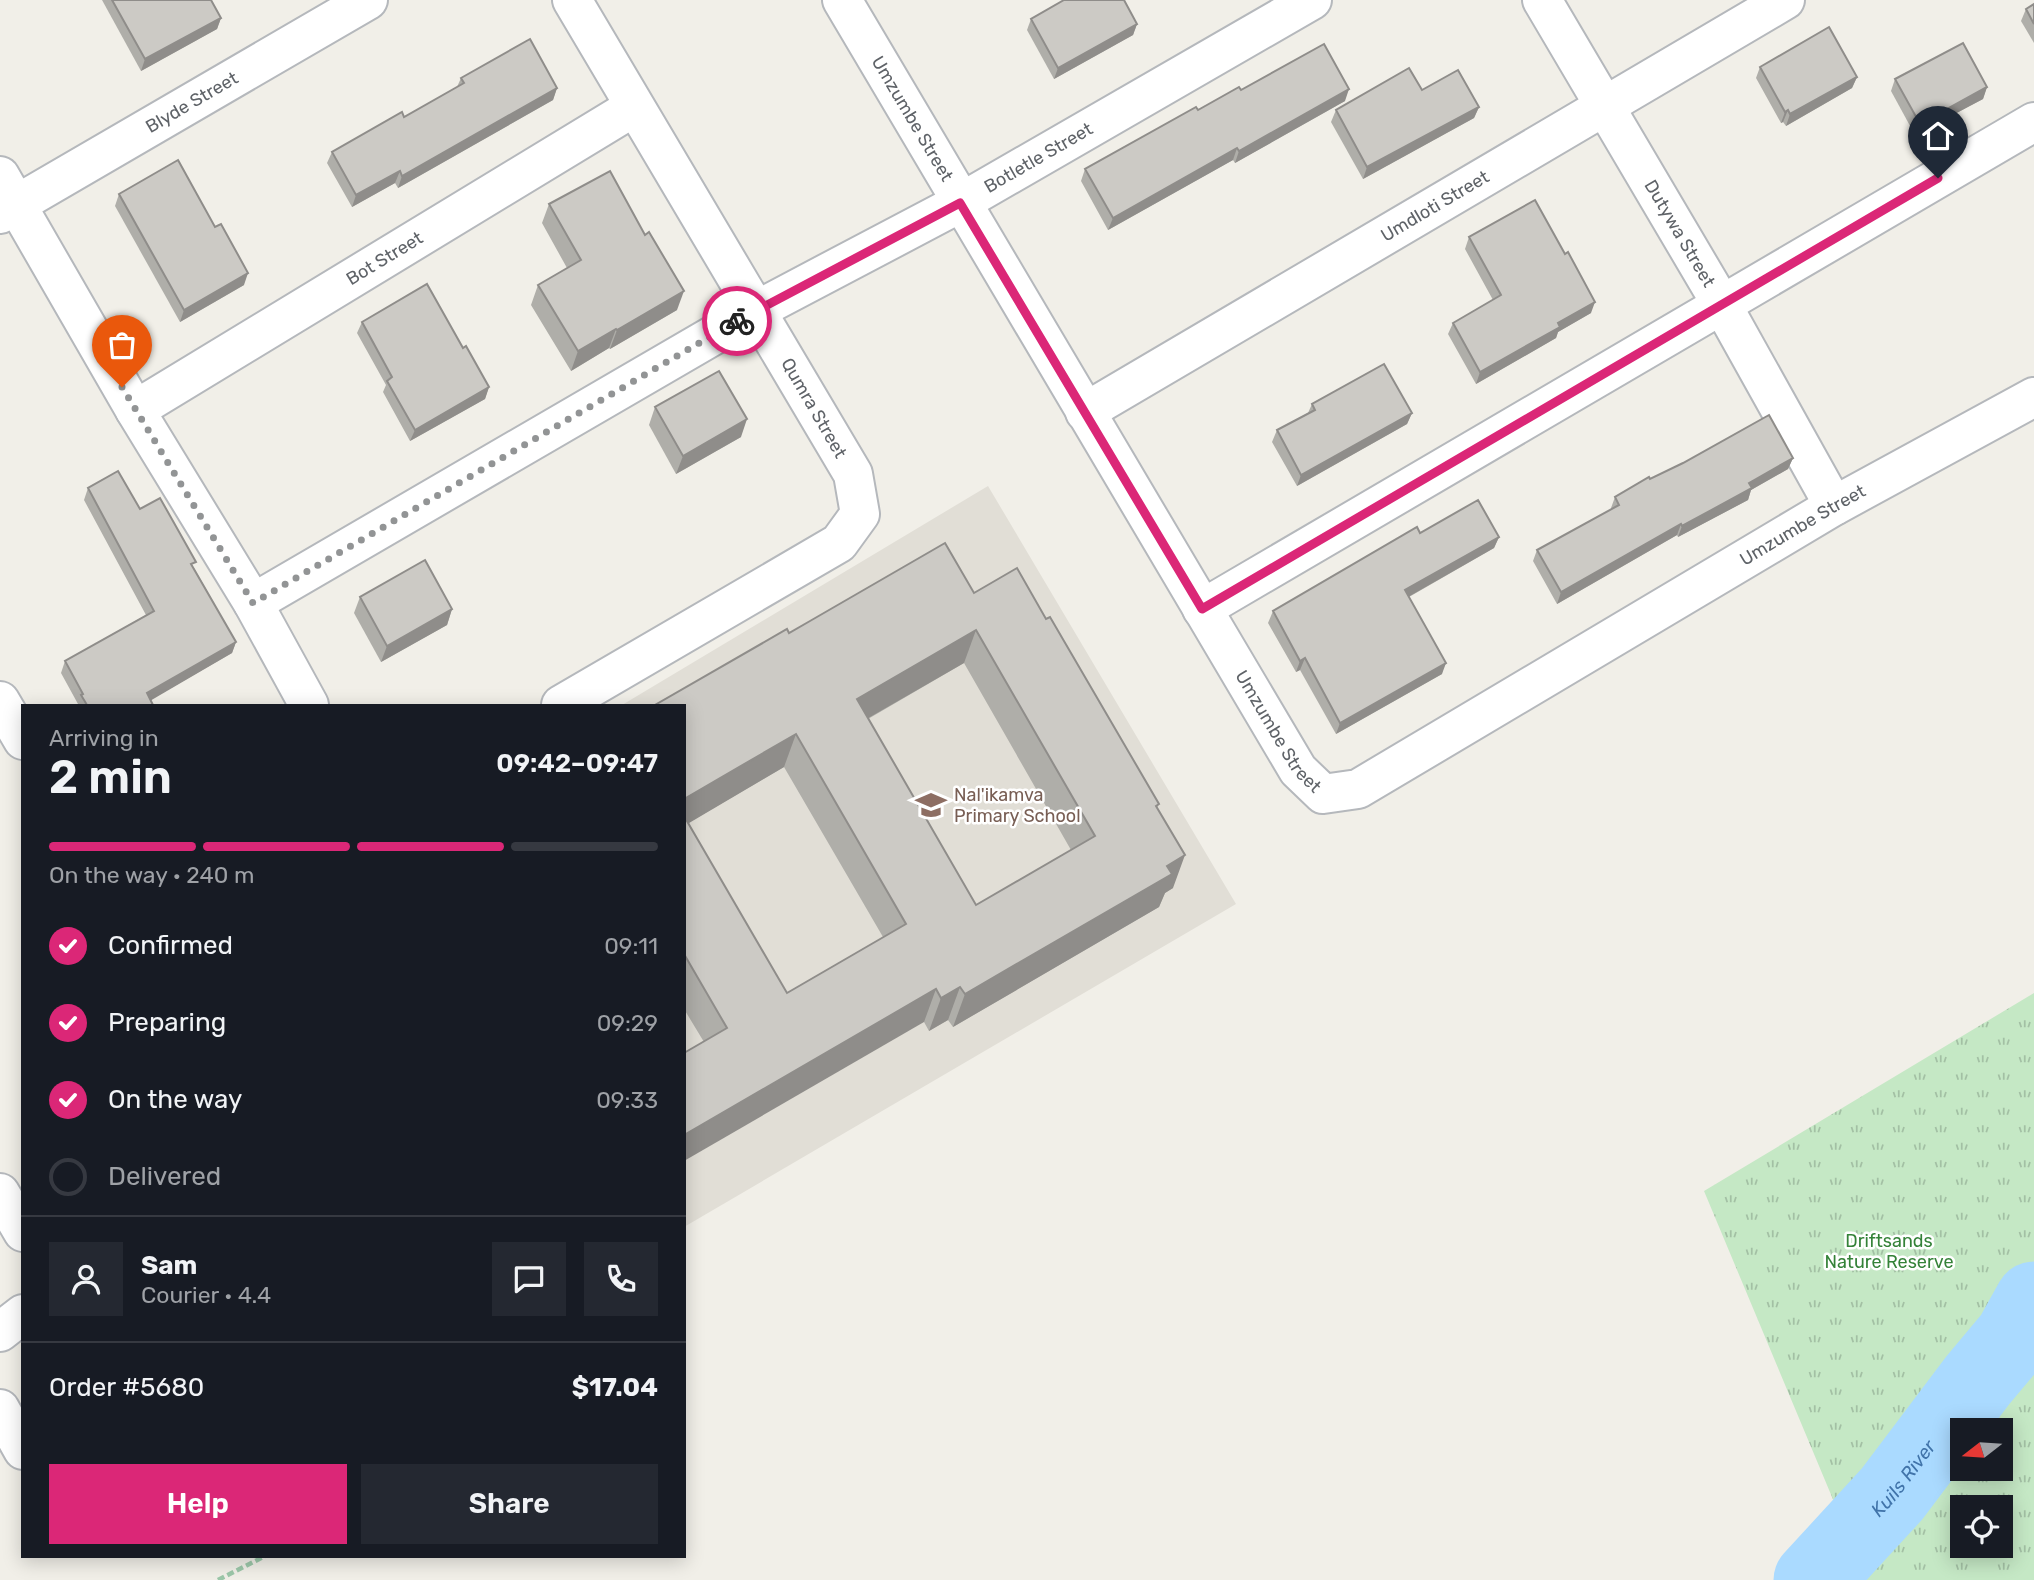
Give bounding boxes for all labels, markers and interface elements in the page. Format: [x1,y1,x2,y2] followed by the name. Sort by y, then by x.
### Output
[867,52,958,185] street label: Umzumbe Street
[142,67,242,138] street label: Blyde Street
[1908,106,1968,178] pin
[1919,117,1957,155] icon: home
[980,118,1097,198] street label: Botletle Street
[1377,166,1493,246] street label: Umdloti Street
[1640,176,1720,291] street label: Dutywa Street
[342,227,427,290] street label: Bot Street
[702,286,772,356] courier
[718,302,756,340] icon: bike
[92,315,152,387] pin
[103,326,141,364] icon: bag
[776,354,852,462] street label: Qumra Street
[1736,480,1869,570] street label: Umzumbe Street
[1230,666,1326,797] street label: Umzumbe Street
[49,724,159,752] text: Arriving in
[496,748,658,779] text: 09:42–09:47
[49,750,172,805] text: 2 min
[954,784,1081,827] place label: Nal'ikamva Primary School
[914,788,948,822] school or university icon: Nal'ikamva Primary School
[49,861,254,889] text: On the way · 240 m
[49,927,87,965] icon: check
[108,930,233,961] text: Confirmed
[604,932,658,960] text: 09:11
[49,1004,87,1042] icon: check
[108,1007,226,1038] text: Preparing
[597,1009,658,1037] text: 09:29
[49,1081,87,1119] icon: check
[108,1084,242,1115] text: On the way
[596,1086,658,1114] text: 09:33
[108,1161,221,1192] text: Delivered
[1825,1230,1953,1273] park label: Driftsands Nature Reserve
[49,1242,123,1316] button: person
[492,1242,566,1316] button: chat
[584,1242,658,1316] button: phone
[141,1250,197,1281] text: Sam
[141,1281,271,1309] text: Courier · 4.4
[49,1372,204,1403] text: Order #5680
[572,1372,658,1403] text: $17.04
[1950,1418,2012,1480] north arrow
[1950,1418,2013,1558] map controls
[1866,1435,1941,1521] water label: Kuils River
[49,1464,347,1544] button: Help
[361,1464,658,1544] button: Share
[1950,1495,2013,1558] button: locate

